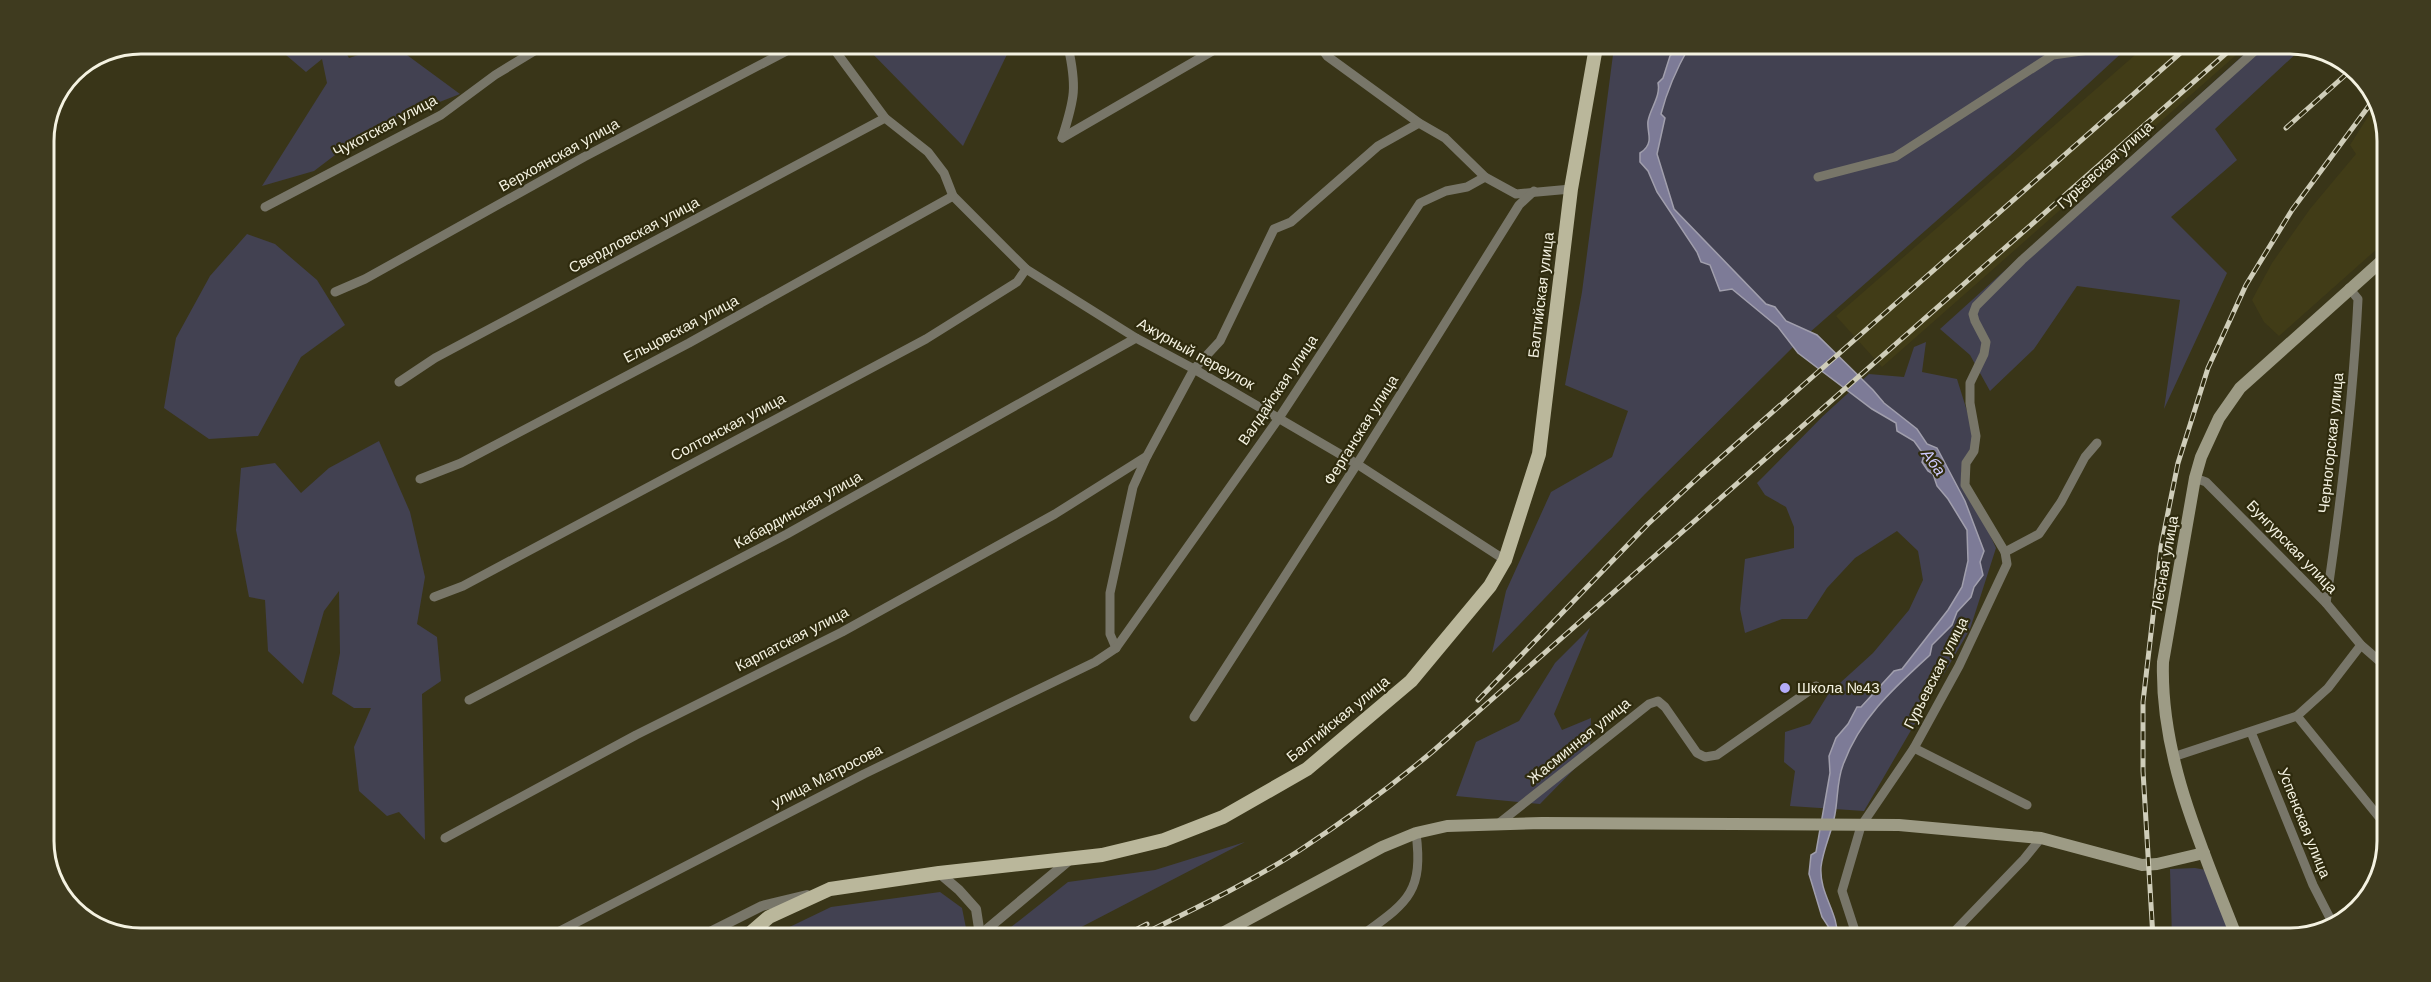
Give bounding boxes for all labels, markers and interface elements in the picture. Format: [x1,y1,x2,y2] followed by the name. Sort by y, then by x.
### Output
[330,91,440,160] street label: Чукотская улица
[496,114,622,195] street label: Верхоянская улица
[2053,117,2157,212] street label: Гурьевская улица
[566,193,702,276] street label: Свердловская улица
[1524,230,1557,359] street label: Балтийская улица
[621,291,742,366] street label: Ельцовская улица
[1135,314,1258,393] street label: Ажурный переулок
[1235,331,1321,448] street label: Валдайская улица
[1320,371,1402,488] street label: Ферганская улица
[2315,371,2346,514] street label: Черногорская улица
[668,389,788,464] street label: Солтонская улица
[1918,445,1949,479] water label: Аба
[731,467,865,552] street label: Кабардинская улица
[2244,497,2342,597] street label: Бунгурская улица
[2148,514,2181,612] street label: Лесная улица
[732,602,852,674] street label: Карпатская улица
[1900,614,1971,731] street label: Гурьевская улица
[1283,672,1393,765] street label: Балтийская улица
[1797,679,1880,696] place label: Школа №43
[1778,681,1792,695] marker: Школа №43
[1524,694,1634,787] street label: Жасминная улица
[769,740,885,811] street label: улица Матросова
[2275,765,2335,881] street label: Успенская улица

